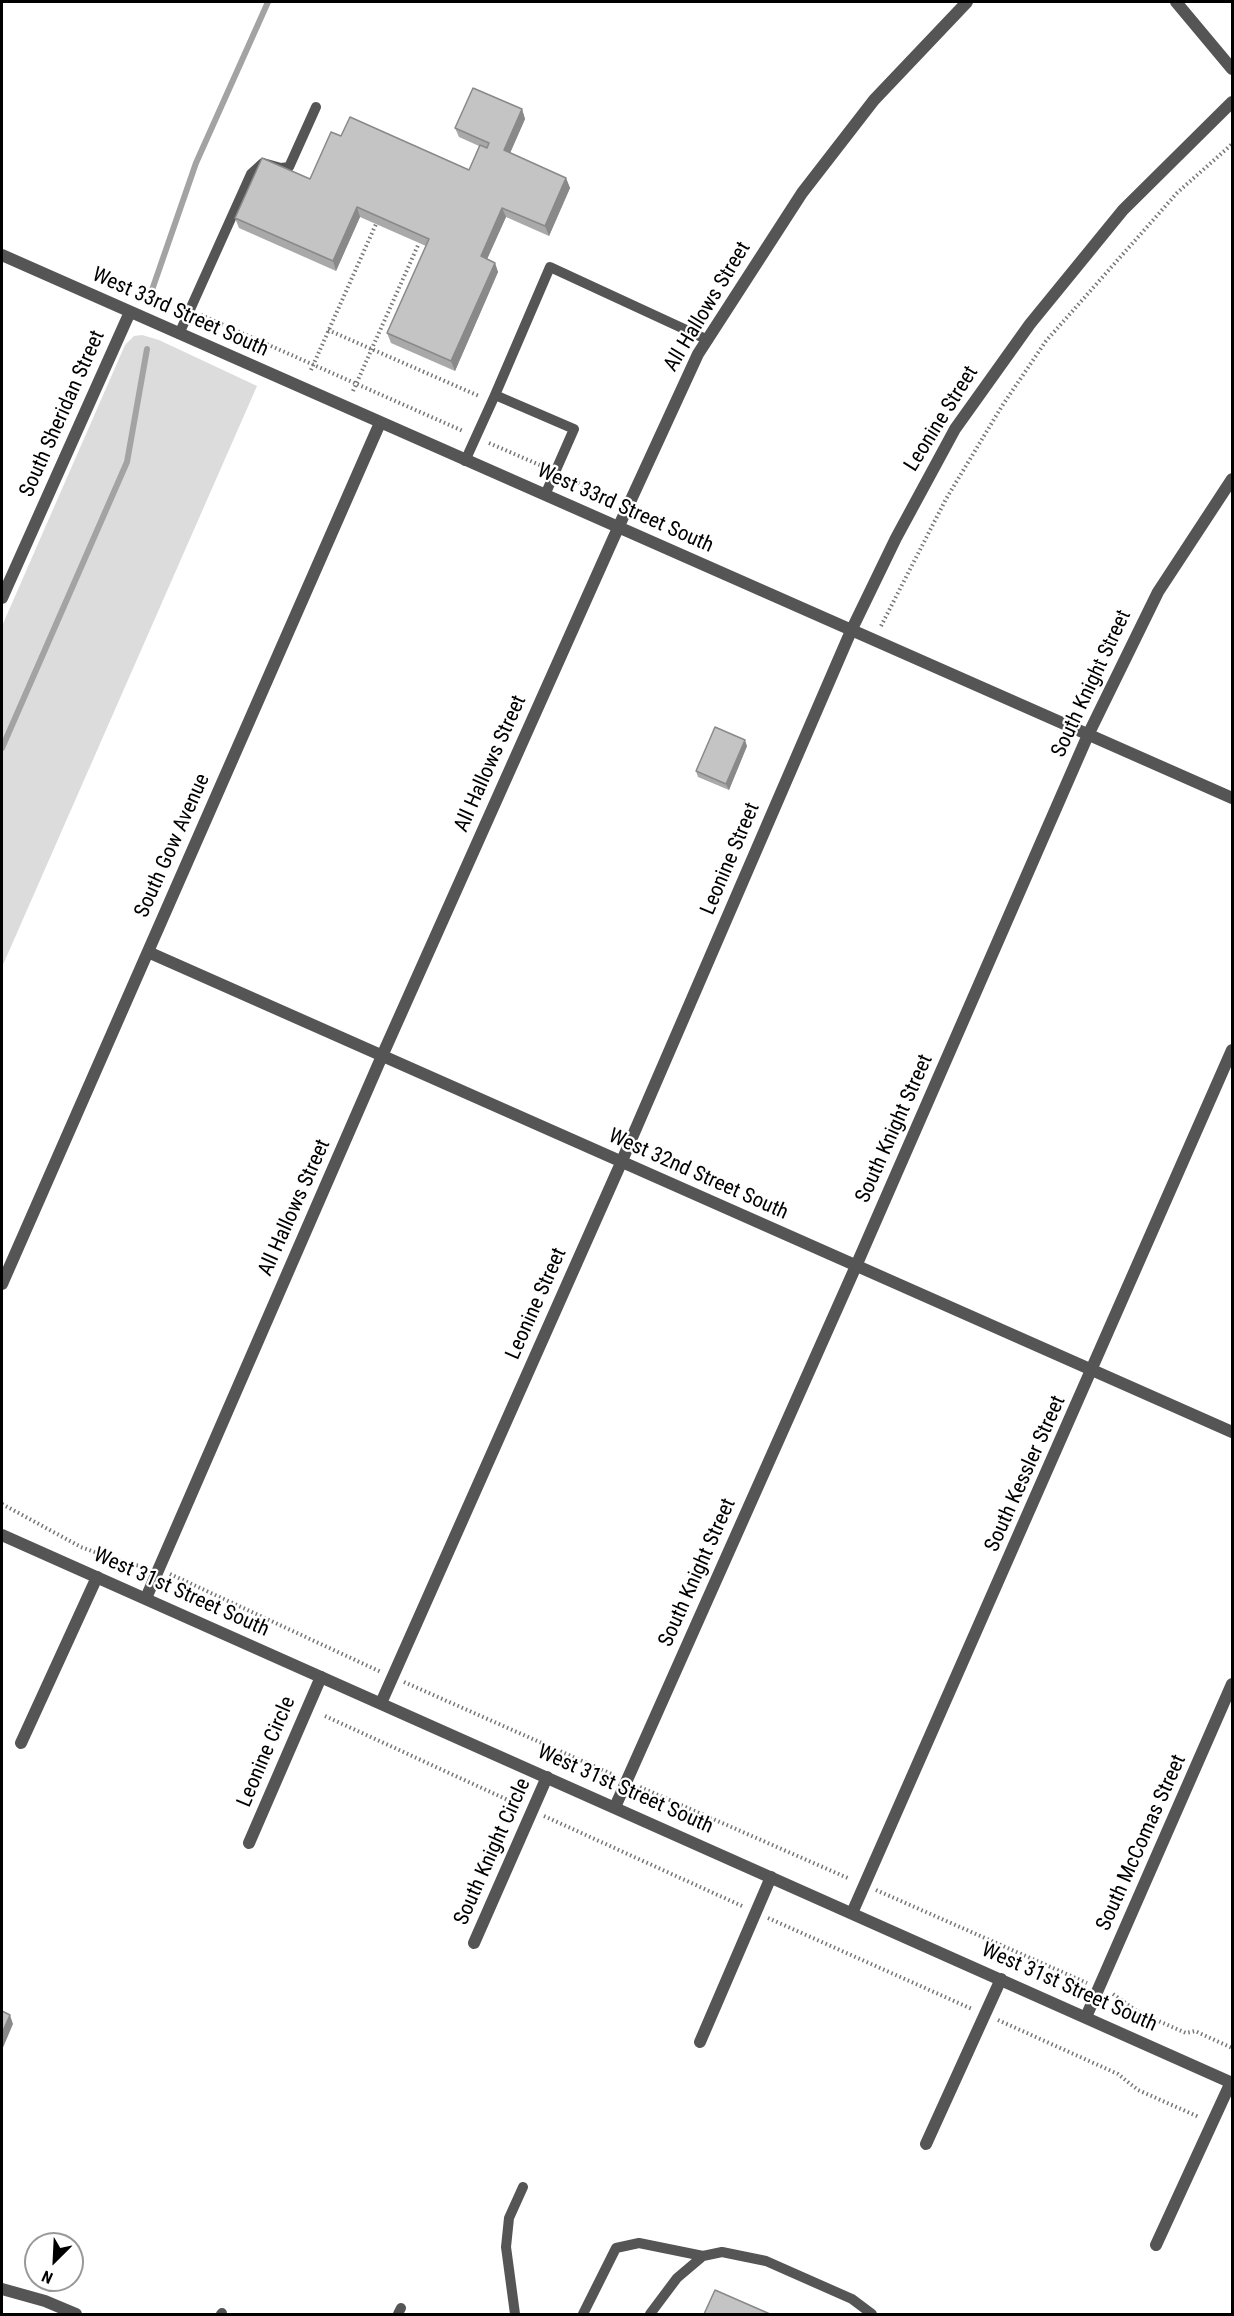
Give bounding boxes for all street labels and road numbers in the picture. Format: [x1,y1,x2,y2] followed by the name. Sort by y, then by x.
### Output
[659,237,757,377] street label: All Hallows Street
[88,263,272,363] street label: West 33rd Street South
[15,327,111,501] street label: South Sheridan Street
[900,362,984,476] street label: Leonine Street
[533,459,717,559] street label: West 33rd Street South
[1047,606,1137,762] street label: South Knight Street
[450,692,532,836] street label: All Hallows Street
[130,770,216,922] street label: South Gow Avenue
[696,799,766,919] street label: Leonine Street
[851,1051,939,1207] street label: South Knight Street
[604,1124,792,1226] street label: West 32nd Street South
[254,1136,336,1280] street label: All Hallows Street
[501,1244,573,1364] street label: Leonine Street
[980,1392,1072,1556] street label: South Kessler Street
[654,1495,742,1651] street label: South Knight Street
[89,1543,273,1643] street label: West 31st Street South
[232,1693,302,1811] street label: Leonine Circle
[533,1740,717,1840] street label: West 31st Street South
[1092,1751,1192,1935] street label: South McComas Street
[449,1775,537,1929] street label: South Knight Circle
[977,1938,1161,2038] street label: West 31st Street South

